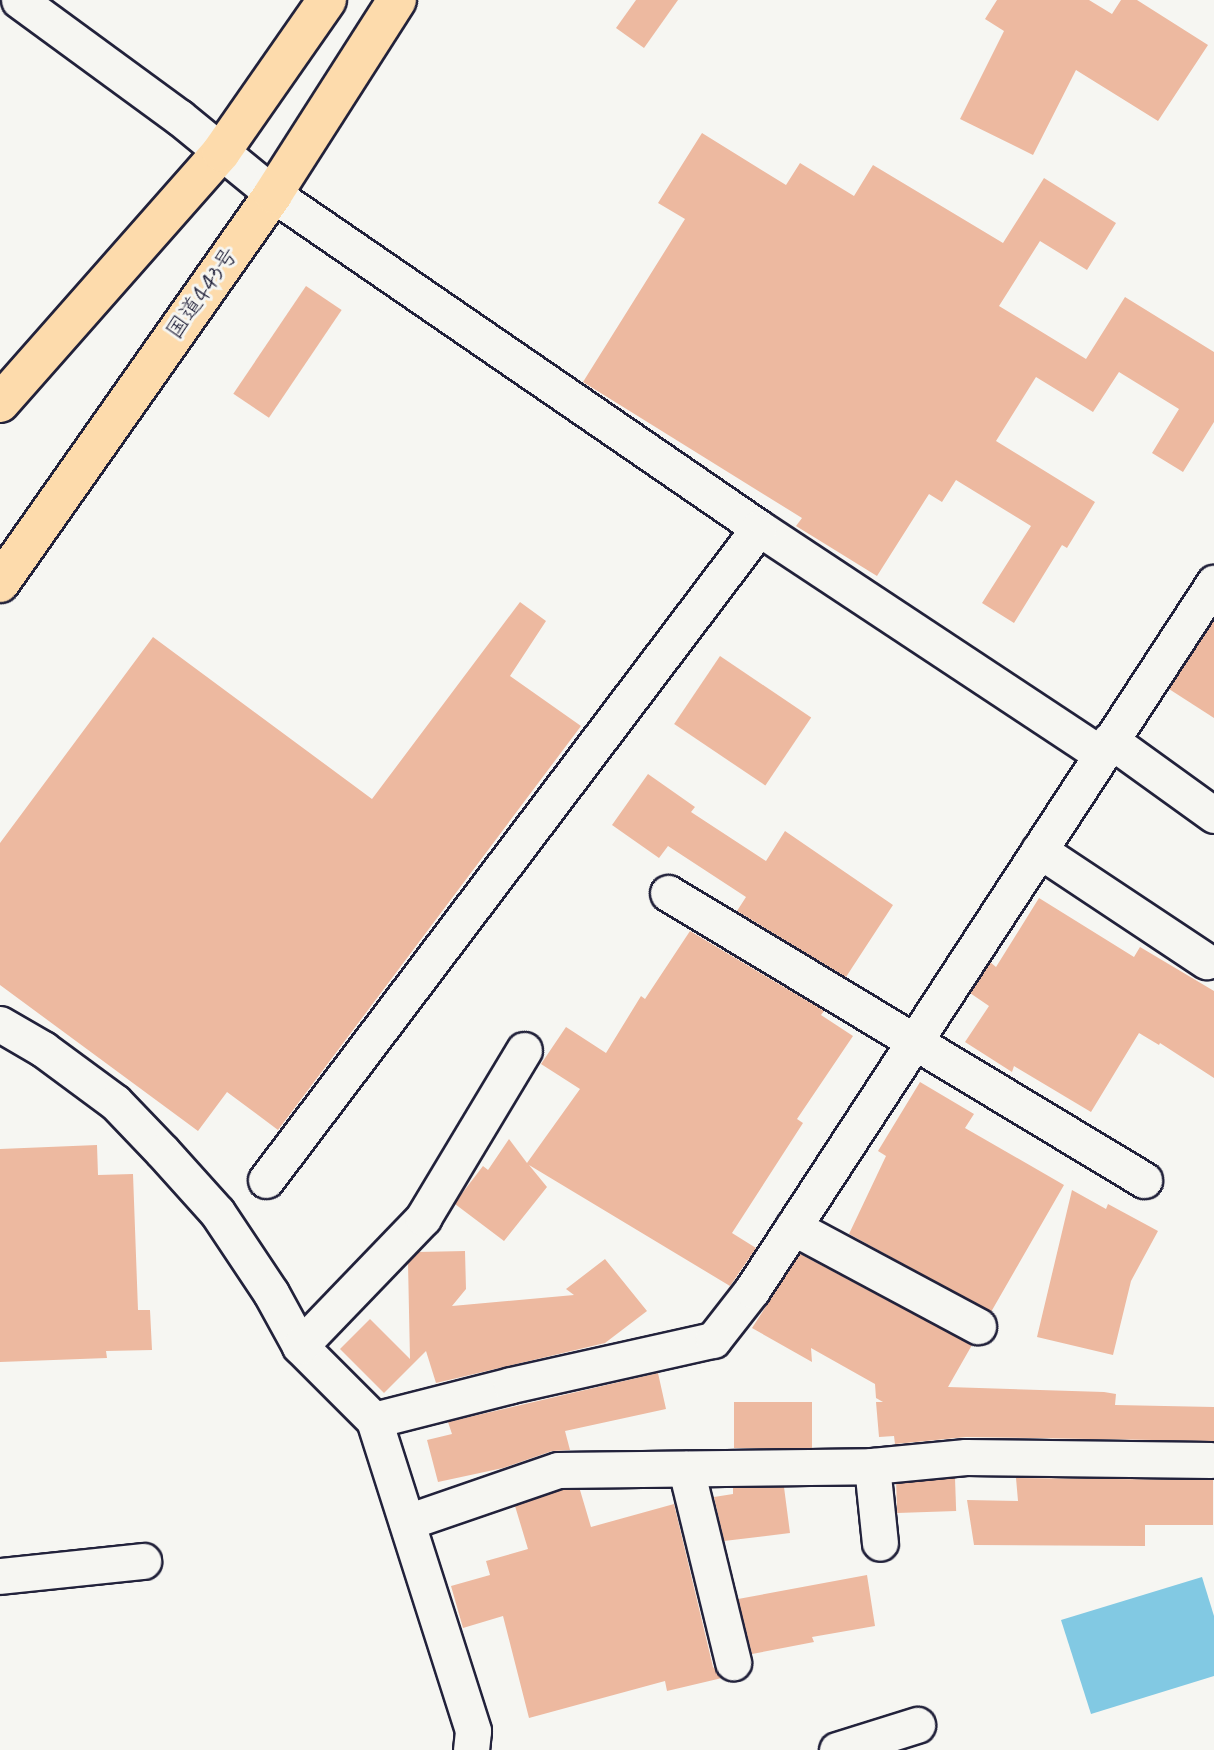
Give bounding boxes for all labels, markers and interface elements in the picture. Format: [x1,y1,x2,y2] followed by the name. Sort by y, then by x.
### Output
[161,243,245,345] street label: 国道443号

